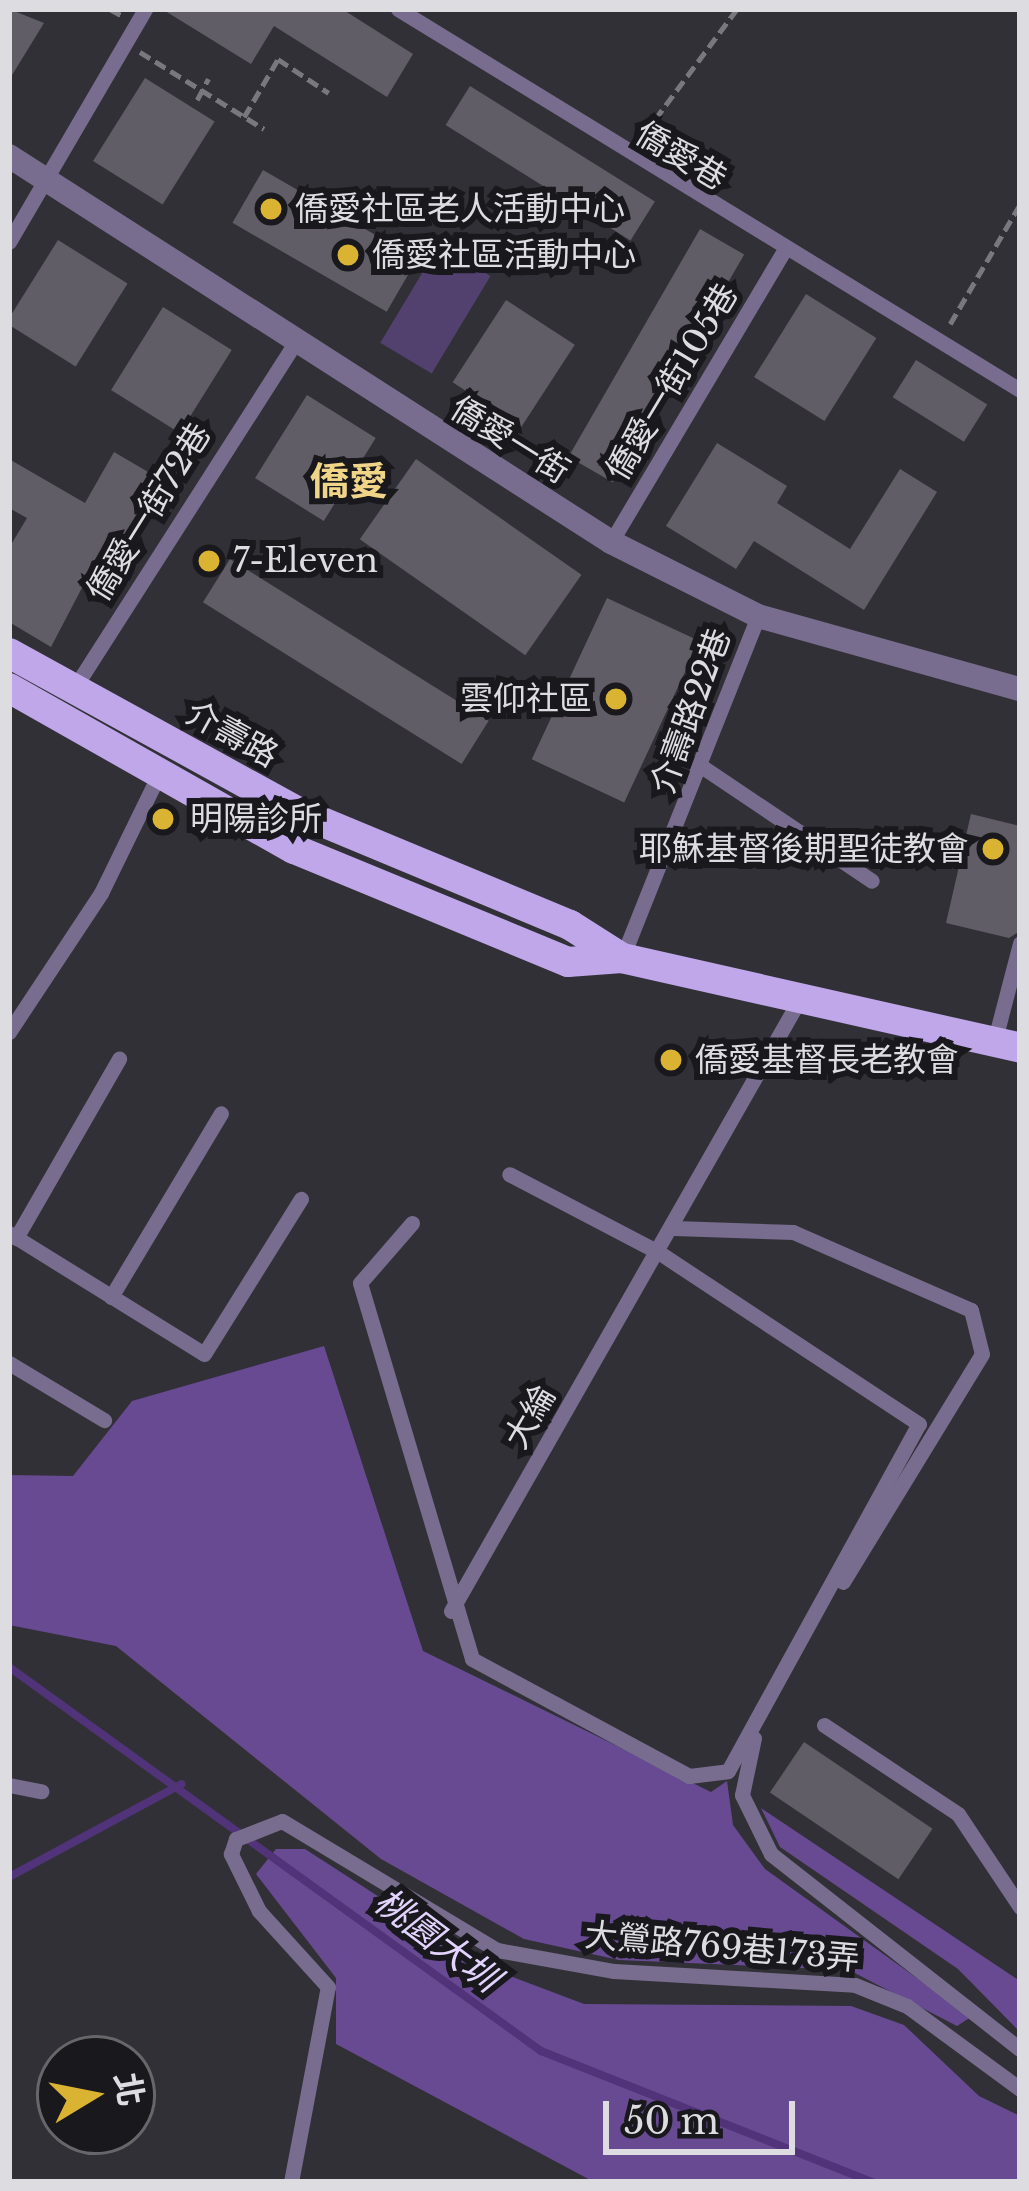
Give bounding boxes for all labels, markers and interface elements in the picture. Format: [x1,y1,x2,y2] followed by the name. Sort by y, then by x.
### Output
[628,114,734,198] street label: 僑愛巷
[295,189,625,229] place label: 僑愛社區老人活動中心
[258,196,284,222] marker: 僑愛社區老人活動中心
[372,235,636,275] place label: 僑愛社區活動中心
[335,242,361,268] marker: 僑愛社區活動中心
[598,277,746,487] street label: 僑愛一街105巷
[444,388,576,492] street label: 僑愛一街
[79,416,219,608] street label: 僑愛一街72巷
[310,459,388,505] district label: 僑愛
[233,541,378,581] place label: 7-Eleven
[196,548,222,574] marker: 7-Eleven
[643,623,739,799] street label: 介壽路22巷
[460,679,592,719] place label: 雲仰社區
[603,686,629,712] marker: 雲仰社區
[179,693,285,775] street label: 介壽路
[190,799,322,839] place label: 明陽診所
[147,803,179,835] marker: 明陽診所
[639,829,969,869] place label: 耶穌基督後期聖徒教會
[980,836,1006,862] marker: 耶穌基督後期聖徒教會
[695,1040,959,1080] place label: 僑愛基督長老教會
[658,1047,684,1073] marker: 僑愛基督長老教會
[496,1379,564,1455] street label: 大綸
[366,1879,508,2001] water label: 桃園大圳
[583,1915,861,1979] street label: 大鶯路769巷173弄
[36,2035,156,2155] north arrow
[106,2069,152,2109] text: 北
[609,2077,801,2151] scale bar
[624,2099,719,2144] text: 50 m

